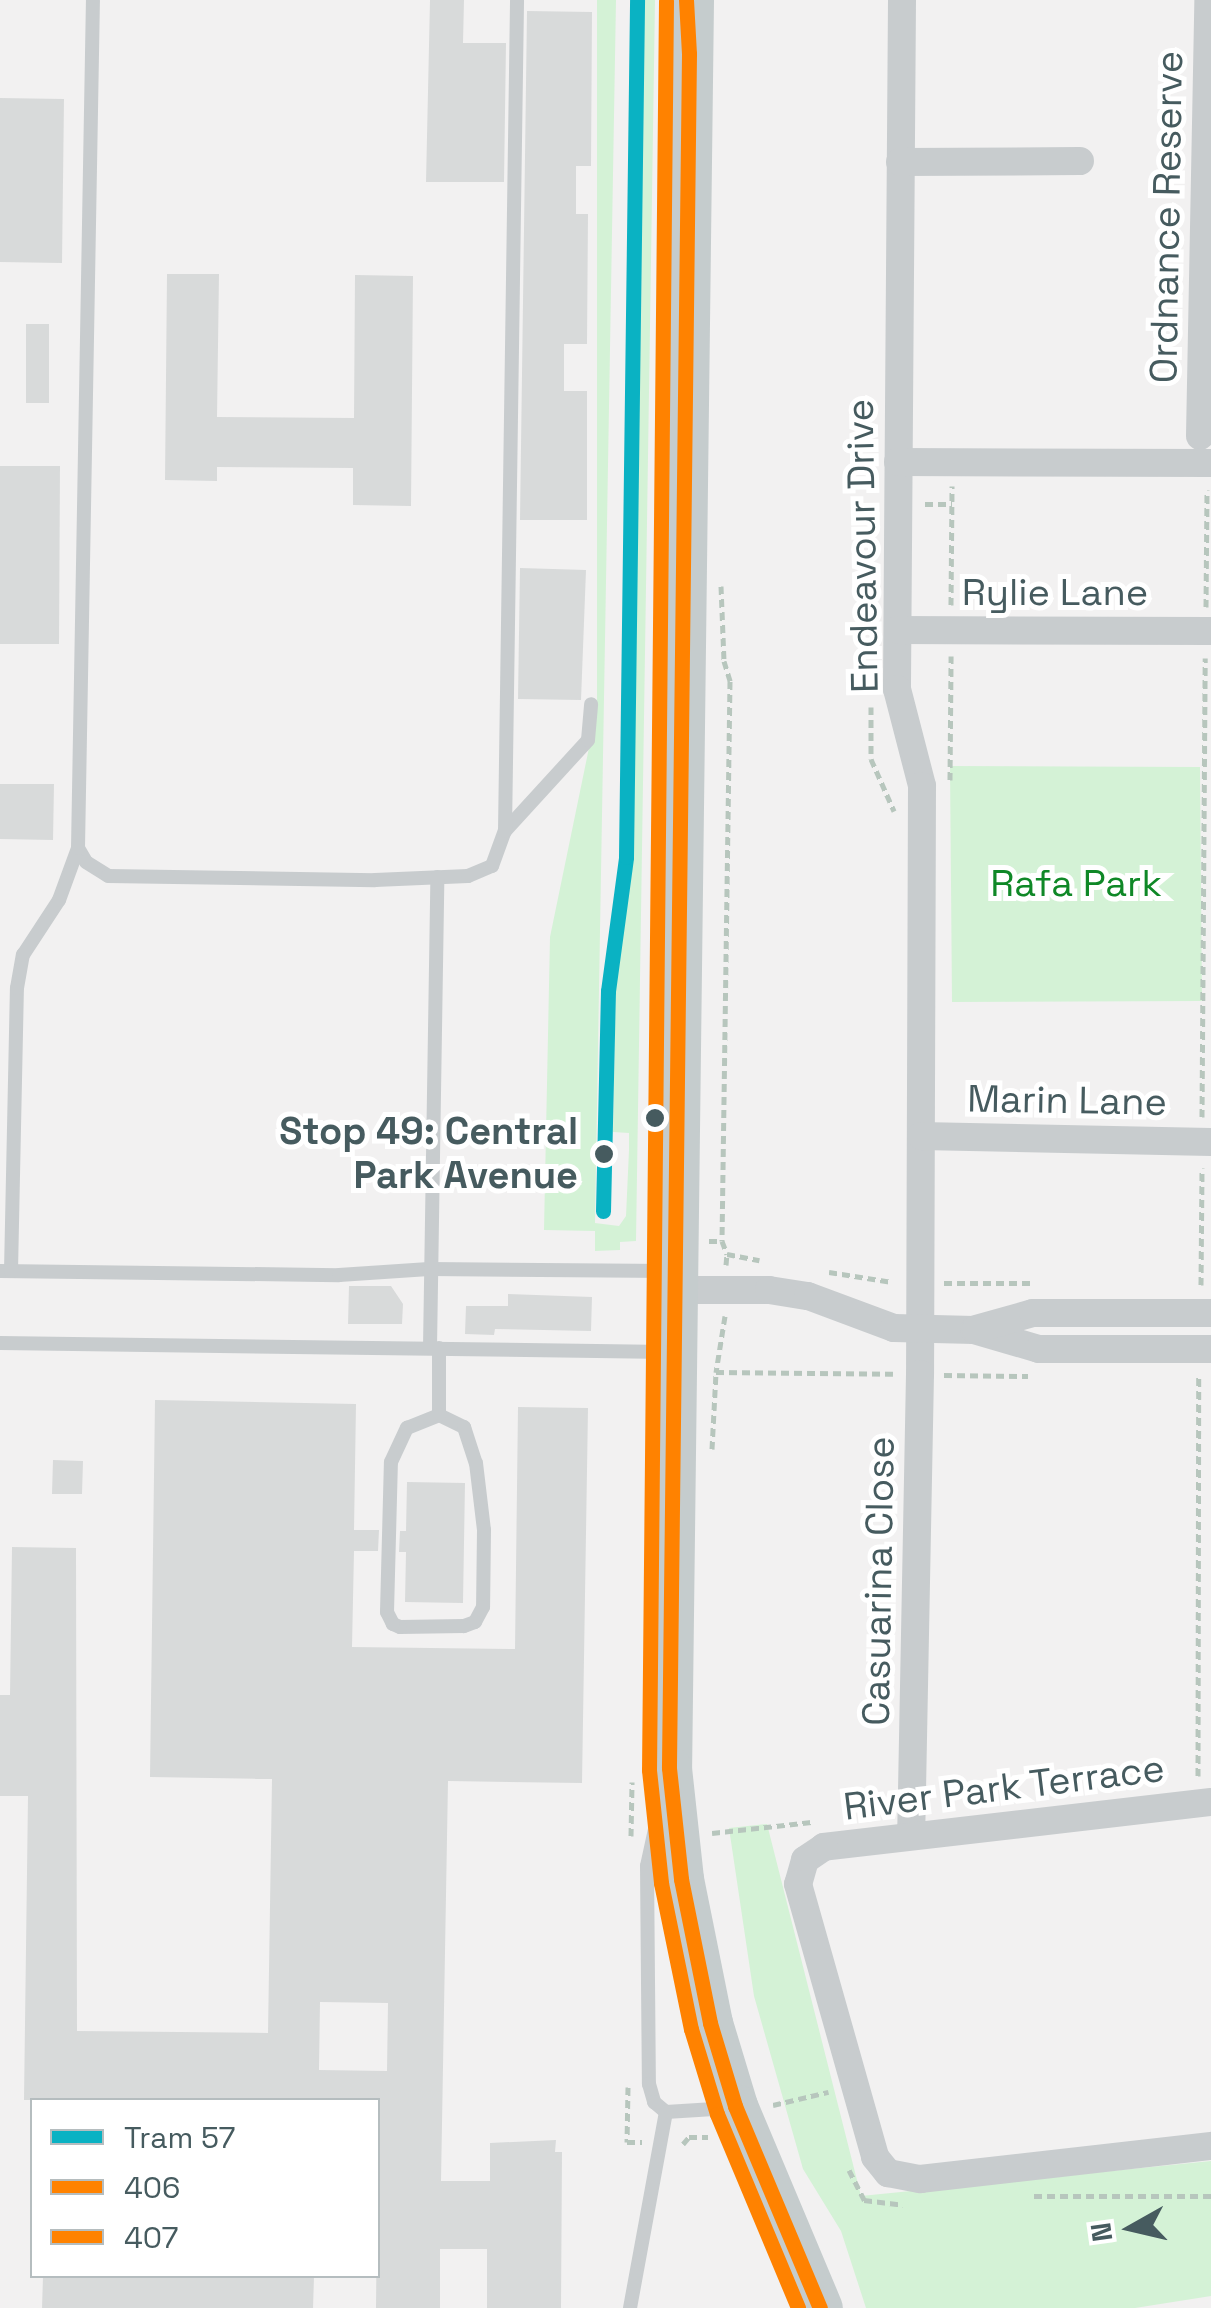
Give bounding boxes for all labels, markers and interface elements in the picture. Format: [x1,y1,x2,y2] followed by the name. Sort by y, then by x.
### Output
[1141,50,1193,384] street label: Ordnance Reserve
[838,399,888,693] street label: Endeavour Drive
[962,570,1148,616] street label: Rylie Lane
[990,861,1162,907] park label: Rafa Park
[967,1076,1167,1126] street label: Marin Lane
[645,1108,665,1128] unlabelled marker
[279,1109,578,1198] place label: Stop 49: Central Park Avenue
[587,1137,621,1171] marker: Stop 49: Central Park Avenue
[854,1436,904,1726] street label: Casuarina Close
[840,1746,1168,1830] street label: River Park Terrace
[30,2098,380,2278] legend
[124,2118,235,2157] text: Tram 57
[124,2168,180,2207] text: 406
[1081,2178,1181,2278] north arrow
[124,2218,178,2257] text: 407
[1082,2220,1120,2244] text: N

